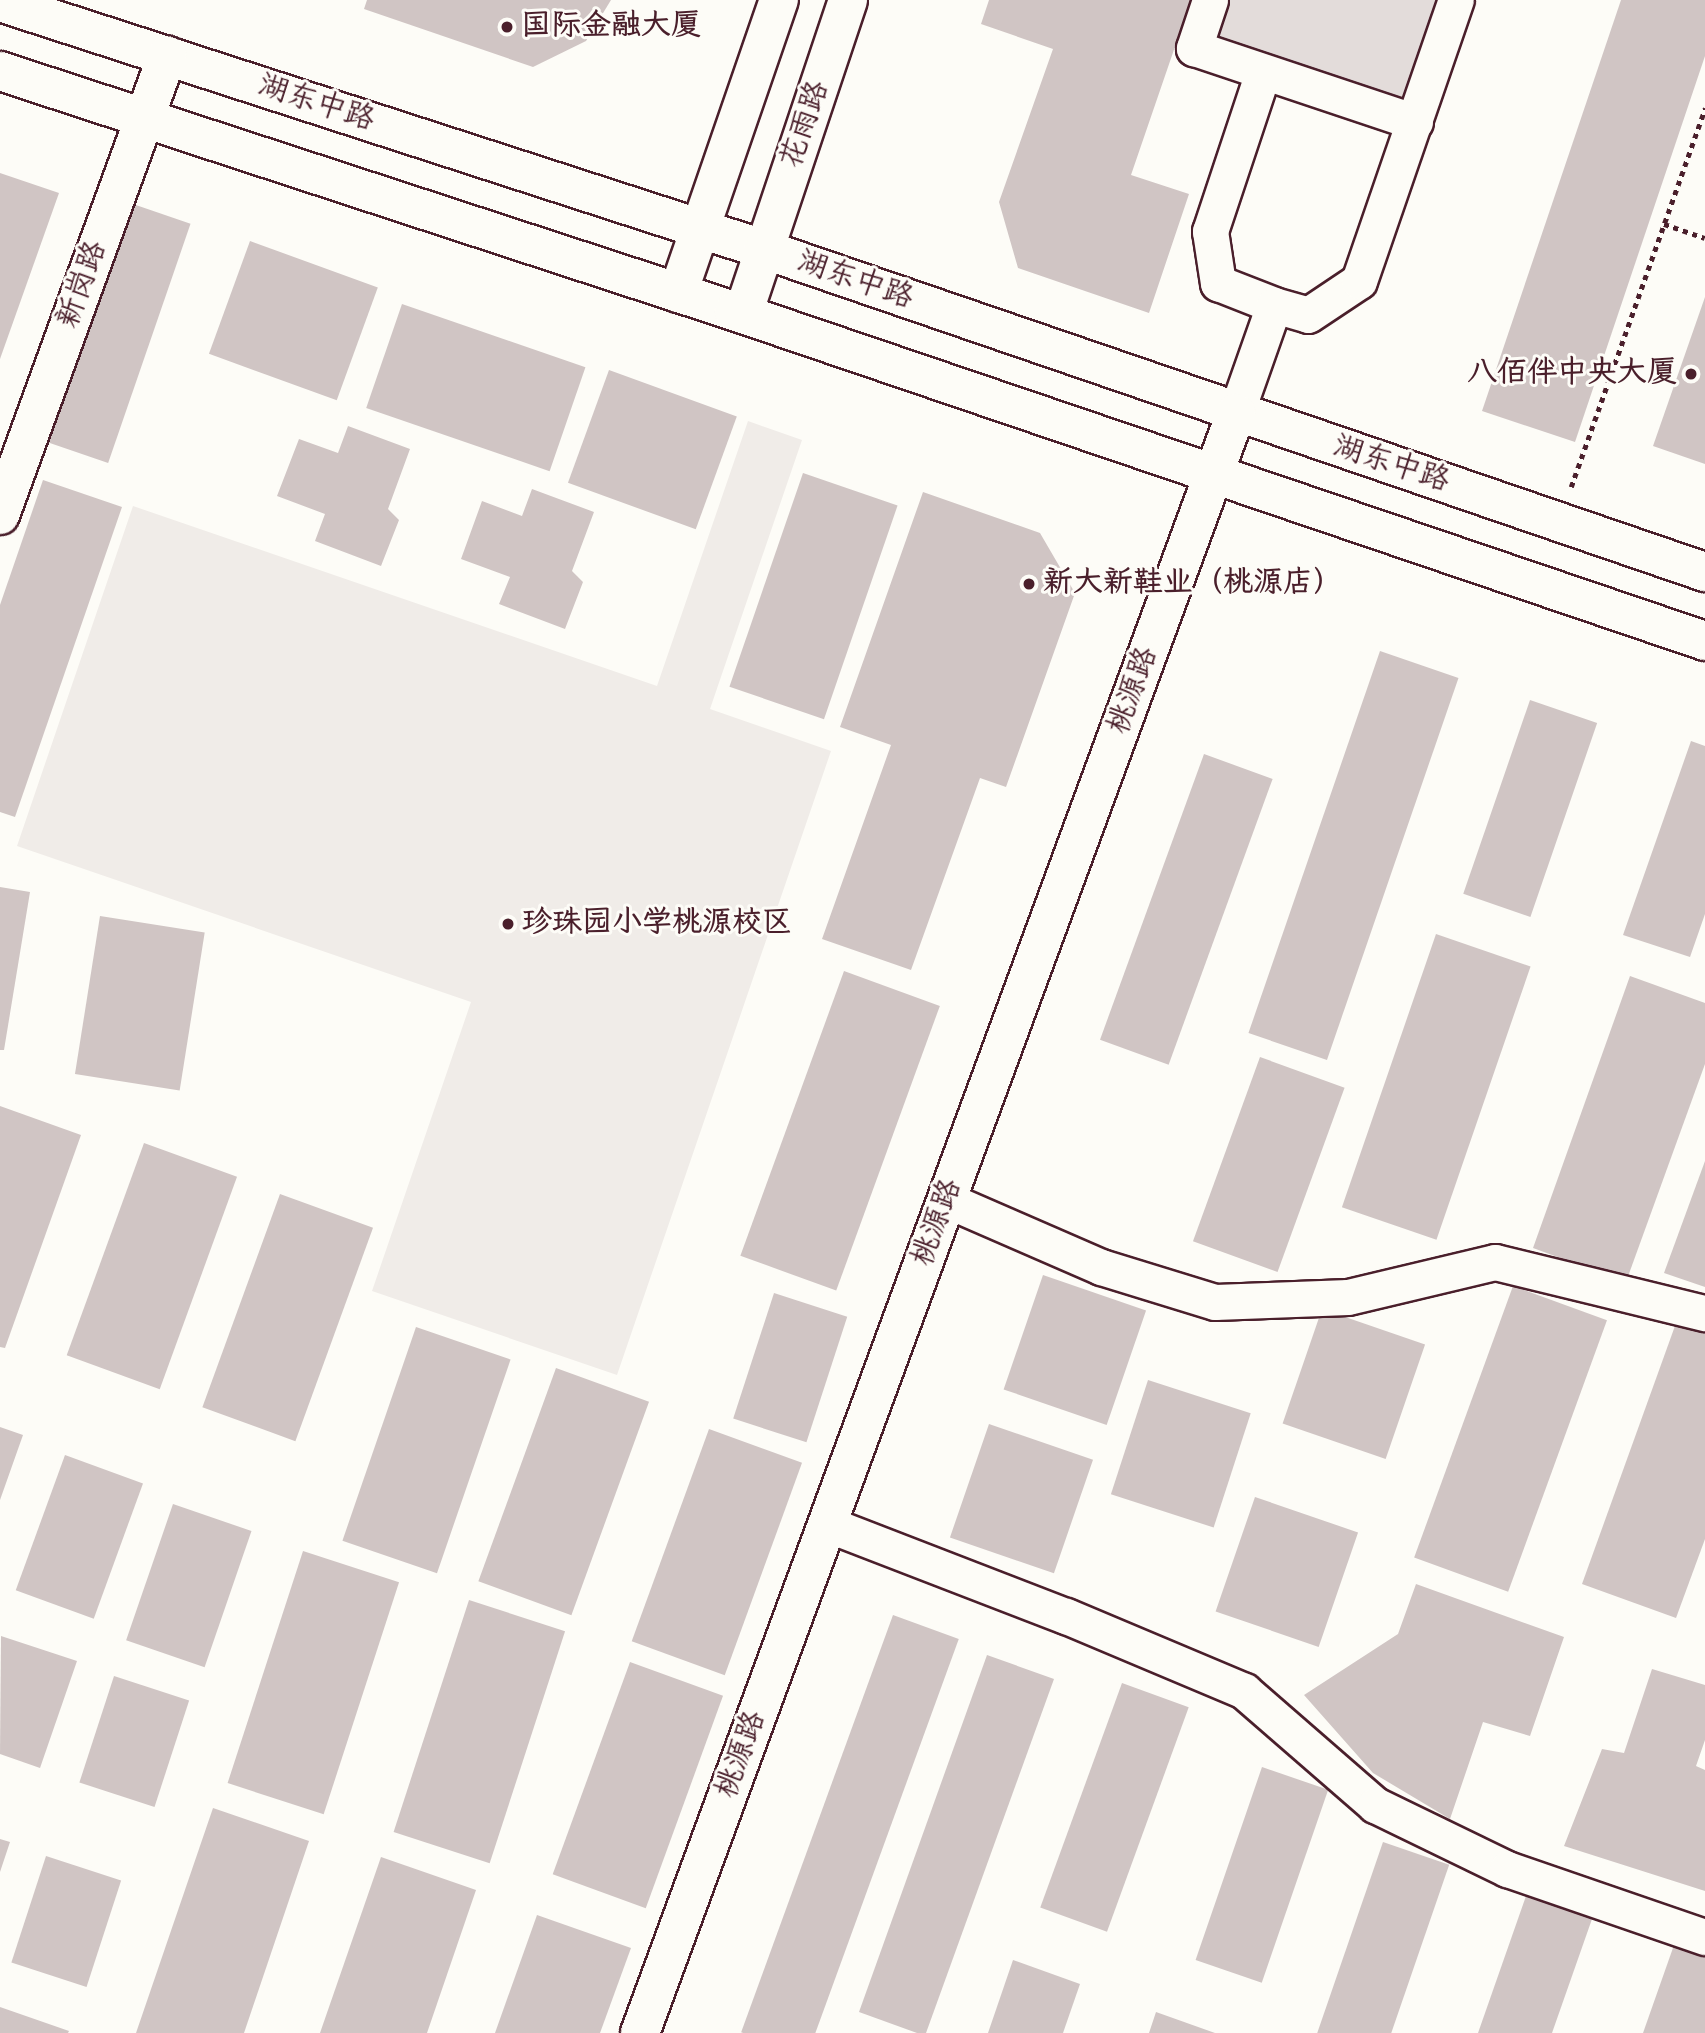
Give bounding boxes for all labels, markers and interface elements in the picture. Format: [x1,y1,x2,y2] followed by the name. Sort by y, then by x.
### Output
[521,9,701,45] place label: 国际金融大厦
[499,19,515,35] marker: 国际金融大厦
[253,68,379,140] street label: 湖东中路
[774,77,838,173] street label: 花雨路
[51,237,115,333] street label: 新岗路
[792,244,918,318] street label: 湖东中路
[1467,356,1677,392] place label: 八佰伴中央大厦
[1683,366,1699,382] marker: 八佰伴中央大厦
[1328,429,1454,501] street label: 湖东中路
[1043,566,1343,602] place label: 新大新鞋业（桃源店）
[1021,576,1037,592] marker: 新大新鞋业（桃源店）
[1102,643,1166,739] street label: 桃源路
[522,906,792,942] place label: 珍珠园小学桃源校区
[500,916,516,932] marker: 珍珠园小学桃源校区
[906,1175,970,1271] street label: 桃源路
[710,1707,774,1803] street label: 桃源路

